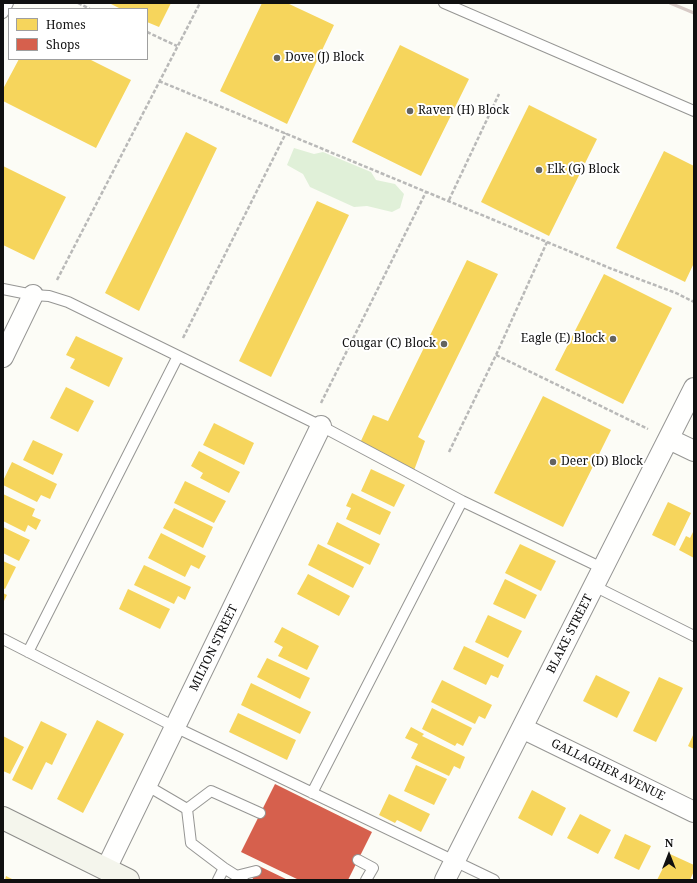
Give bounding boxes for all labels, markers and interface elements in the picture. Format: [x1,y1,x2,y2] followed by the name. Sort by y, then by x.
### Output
[8,8,148,60] legend
[46,16,86,33] text: Homes
[46,36,80,53] text: Shops
[285,51,364,65] place label: Dove (J) Block
[272,53,282,63] marker: Dove (J) Block
[418,104,509,118] place label: Raven (H) Block
[405,106,415,116] marker: Raven (H) Block
[547,163,620,177] place label: Elk (G) Block
[534,165,544,175] marker: Elk (G) Block
[521,332,605,346] place label: Eagle (E) Block
[608,334,618,344] marker: Eagle (E) Block
[342,337,436,351] place label: Cougar (C) Block
[439,339,449,349] marker: Cougar (C) Block
[561,455,643,469] place label: Deer (D) Block
[548,457,558,467] marker: Deer (D) Block
[544,592,596,676] street label: BLAKE STREET
[187,602,241,694] street label: MILTON STREET
[549,736,667,804] street label: GALLAGHER AVENUE
[649,835,689,875] north arrow
[665,835,673,850] text: N

